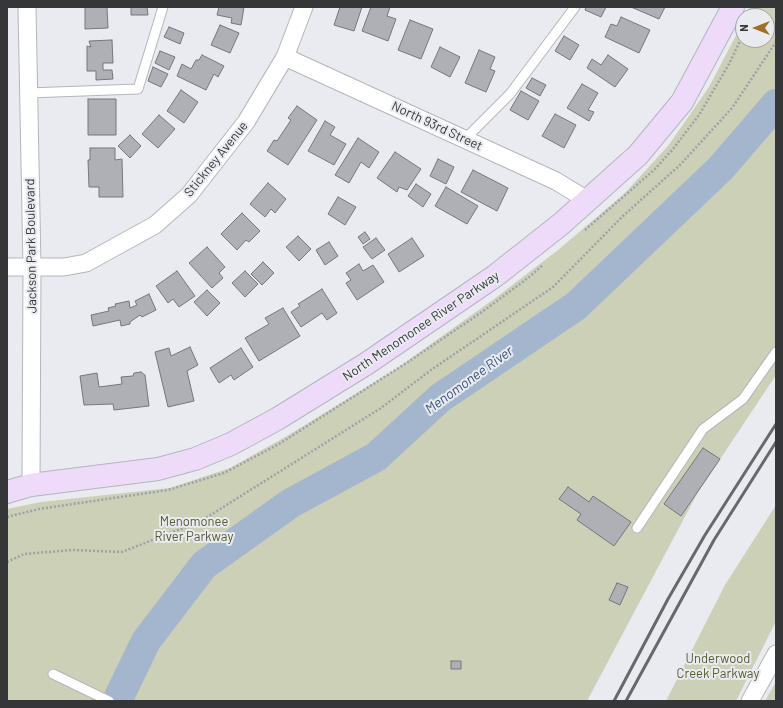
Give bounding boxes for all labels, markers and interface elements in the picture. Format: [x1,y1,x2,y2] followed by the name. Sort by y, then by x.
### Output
[735,8,775,48] north arrow
[737,24,750,32] text: N
[389,98,485,154] street label: North 93rd Street
[181,118,251,200] street label: Stickney Avenue
[22,178,40,314] street label: Jackson Park Boulevard
[340,268,502,384] street label: North Menomonee River Parkway
[422,342,516,418] water label: Menomonee River
[155,514,233,545] park label: Menomonee River Parkway
[677,651,759,682] park label: Underwood Creek Parkway

